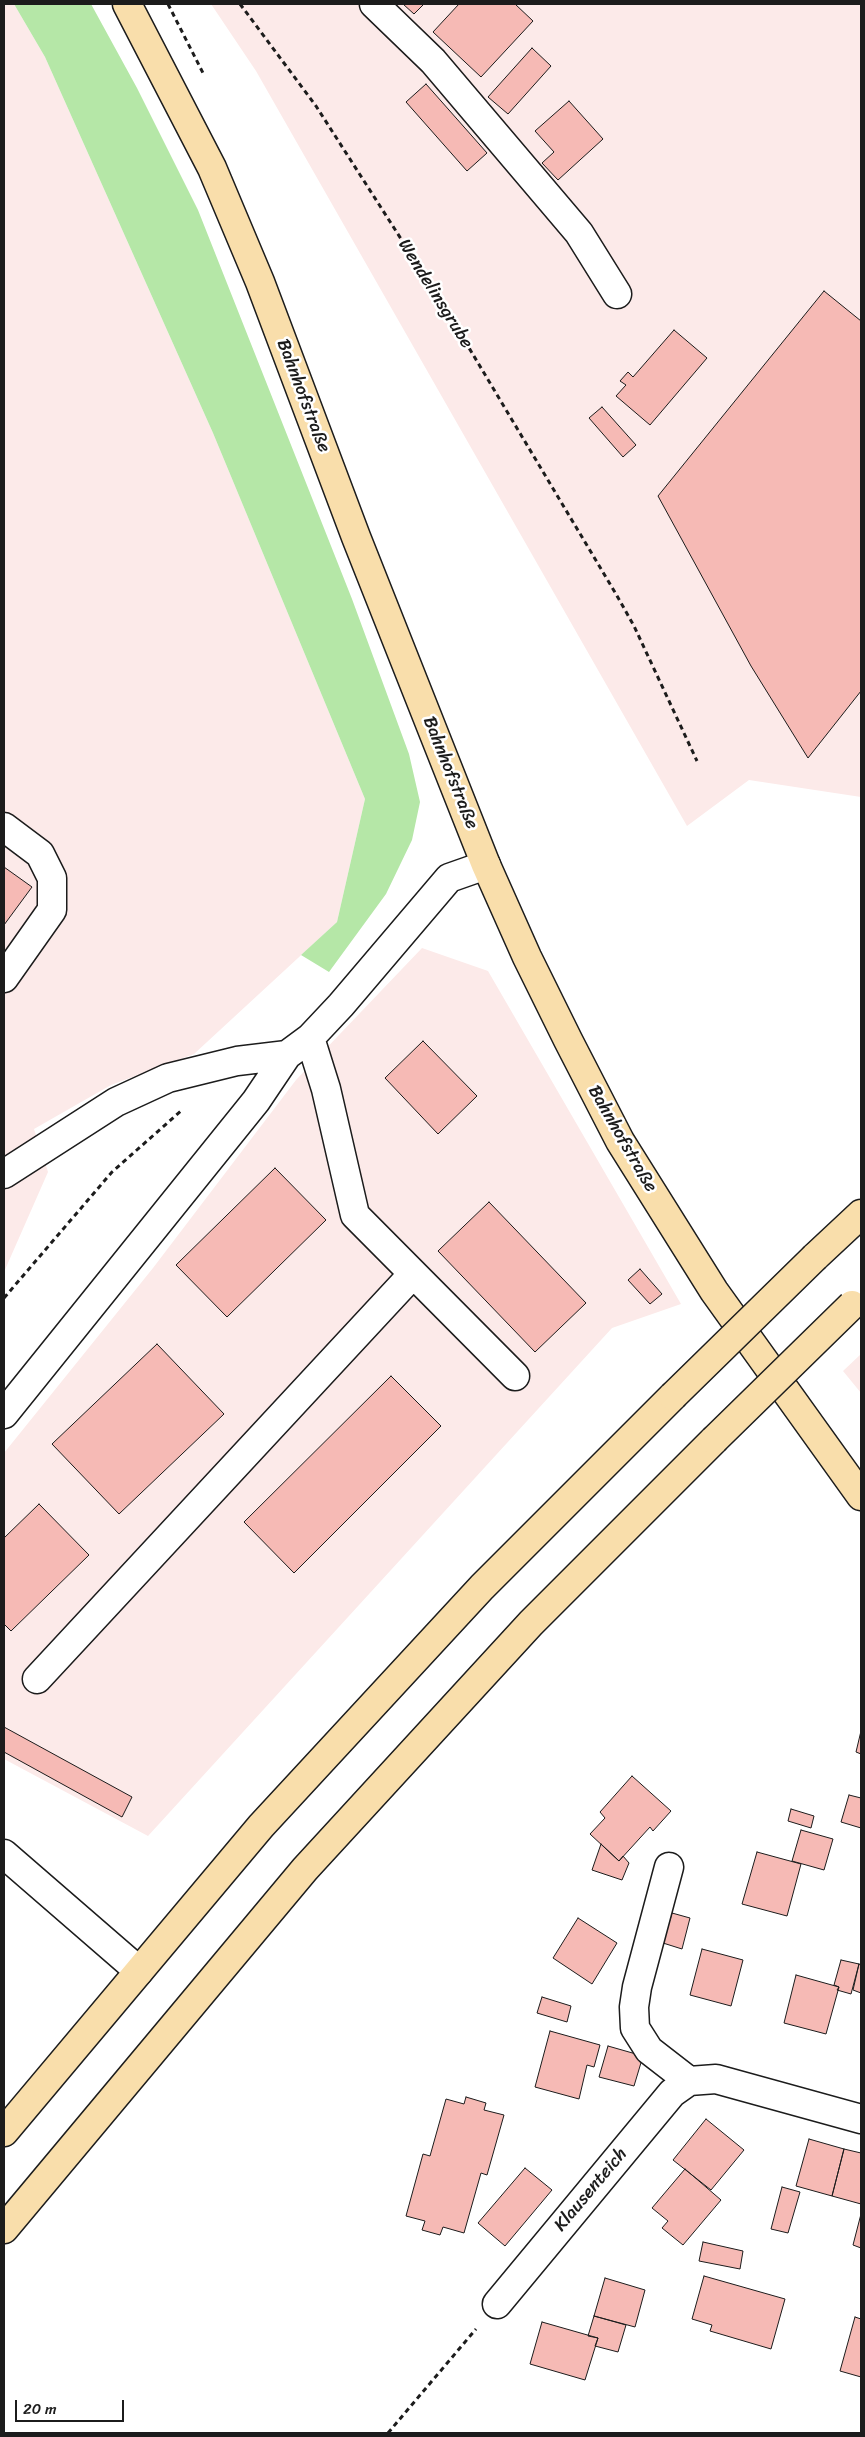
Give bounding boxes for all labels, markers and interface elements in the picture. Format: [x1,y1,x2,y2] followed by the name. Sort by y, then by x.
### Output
[393,235,477,353] street label: Wendelinsgrube
[271,336,335,456] street label: Bahnhofstraße
[418,713,482,833] street label: Bahnhofstraße
[583,1082,661,1196] street label: Bahnhofstraße
[550,2144,632,2236] street label: Klausenteich
[18,2390,126,2422] scale bar
[23,2396,57,2422] text: 20 m

